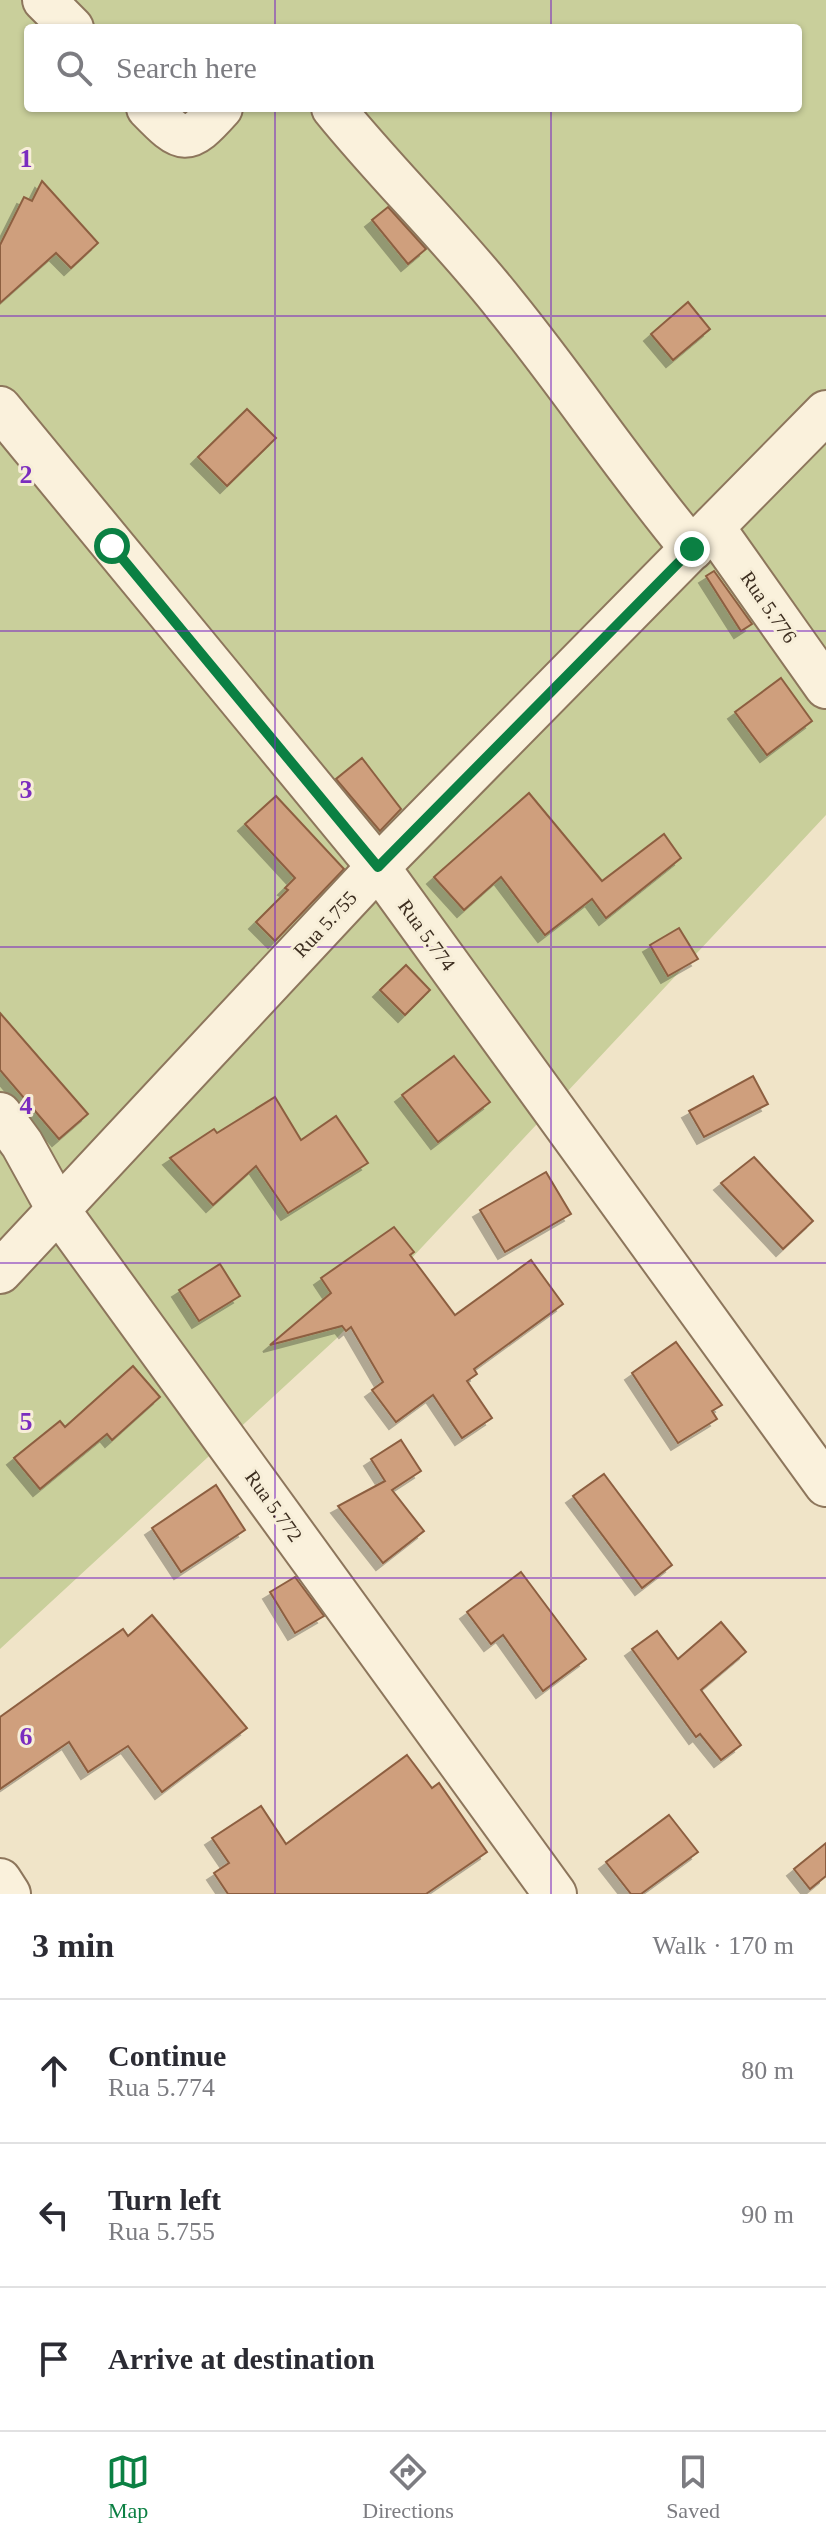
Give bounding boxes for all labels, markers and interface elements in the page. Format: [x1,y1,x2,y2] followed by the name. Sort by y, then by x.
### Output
[24,24,802,112] search box
[52,46,96,90] icon: search
[116,51,257,84] text: Search here
[20,144,33,173] text: 1
[20,460,33,489] text: 2
[94,528,130,564] route start
[674,531,710,567] route end
[736,567,802,647] street label: Rua 5.776
[20,775,33,804] text: 3
[289,886,361,962] street label: Rua 5.755
[394,895,460,975] street label: Rua 5.774
[20,1091,33,1120] text: 4
[20,1407,33,1436] text: 5
[241,1466,307,1546] street label: Rua 5.772
[20,1722,33,1751] text: 6
[32,1927,114,1964] text: 3 min
[652,1931,794,1960] text: Walk · 170 m
[108,2039,226,2072] text: Continue
[32,2049,76,2093] icon: ahead
[741,2056,794,2085] text: 80 m
[108,2073,215,2102] text: Rua 5.774
[108,2183,221,2216] text: Turn left
[32,2193,76,2237] icon: left
[741,2200,794,2229] text: 90 m
[108,2217,215,2246] text: Rua 5.755
[32,2337,76,2381] icon: arrive
[108,2342,375,2375] text: Arrive at destination
[106,2450,150,2524] tab: Map
[362,2450,454,2524] tab: Directions
[666,2450,720,2524] tab: Saved

